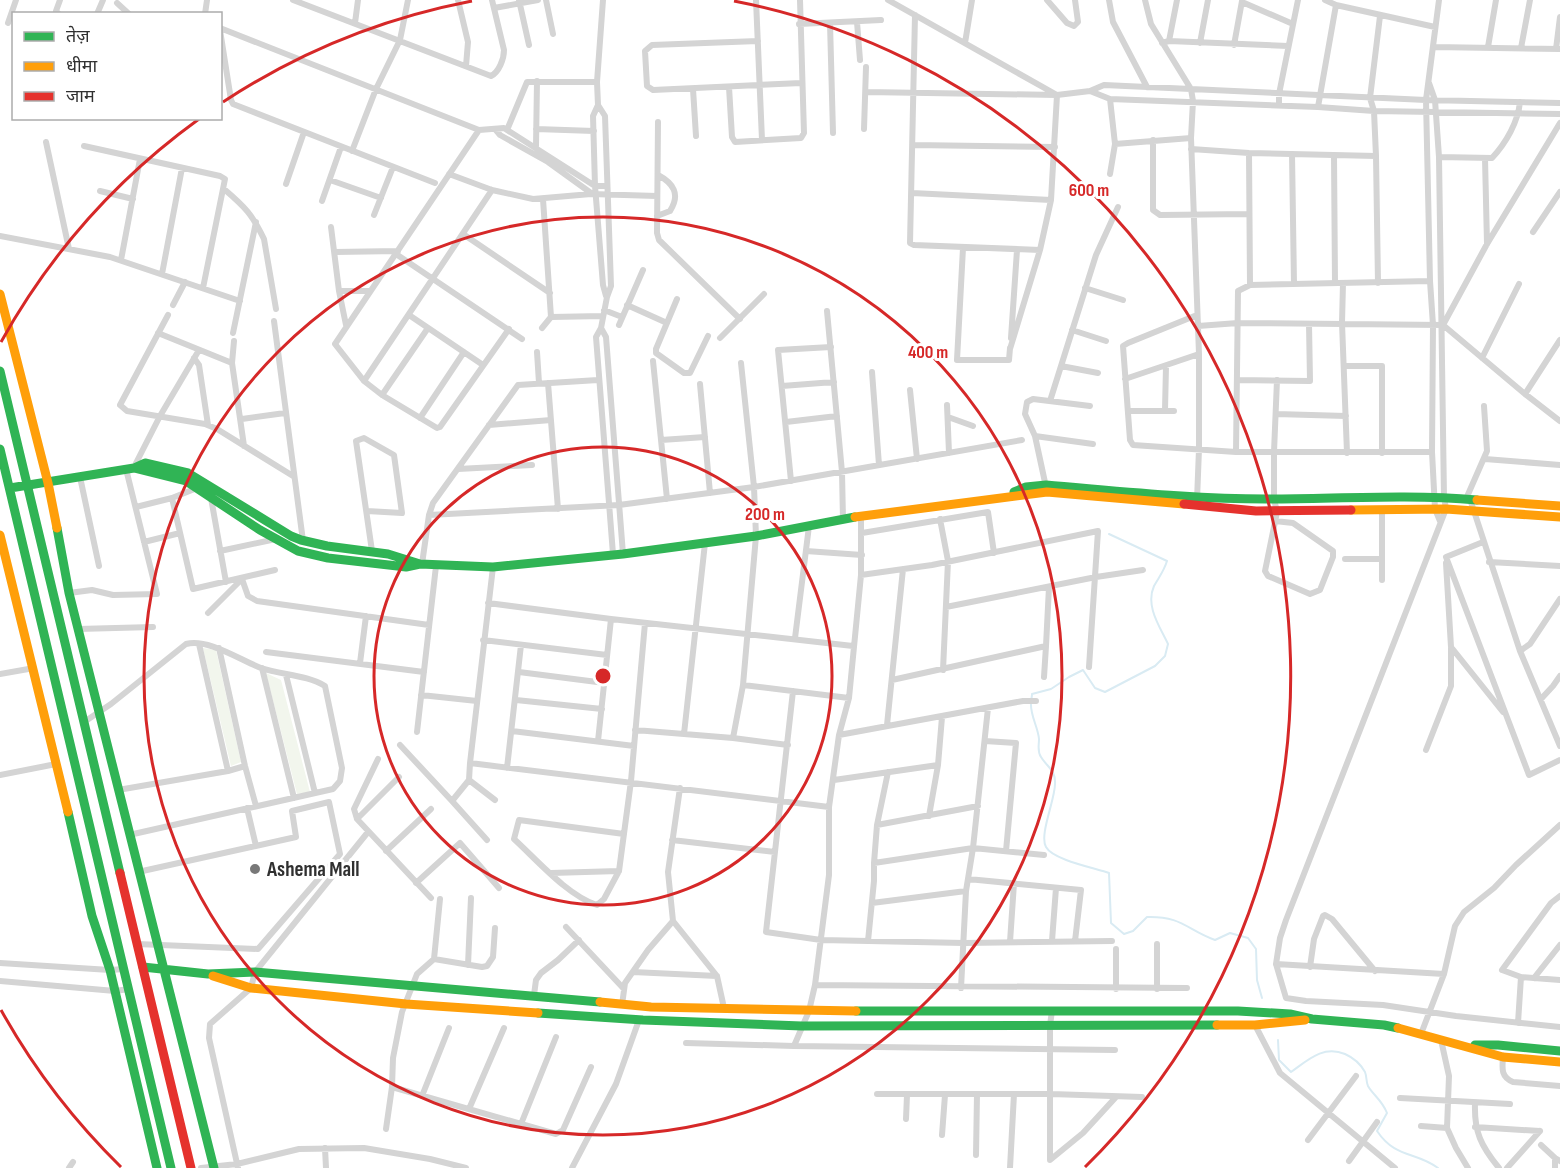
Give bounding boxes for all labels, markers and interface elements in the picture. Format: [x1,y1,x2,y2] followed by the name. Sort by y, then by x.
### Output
[12,12,222,120] legend
[66,25,90,47] text: तेज़
[66,56,97,77] text: धीमा
[66,86,96,107] text: जाम
[1069,180,1109,201] text: 600 m
[908,342,948,363] text: 400 m
[745,504,785,525] text: 200 m
[593,666,613,686] centre of rings
[266,857,360,882] place label: Ashema Mall
[248,862,262,876] marker: Ashema Mall

